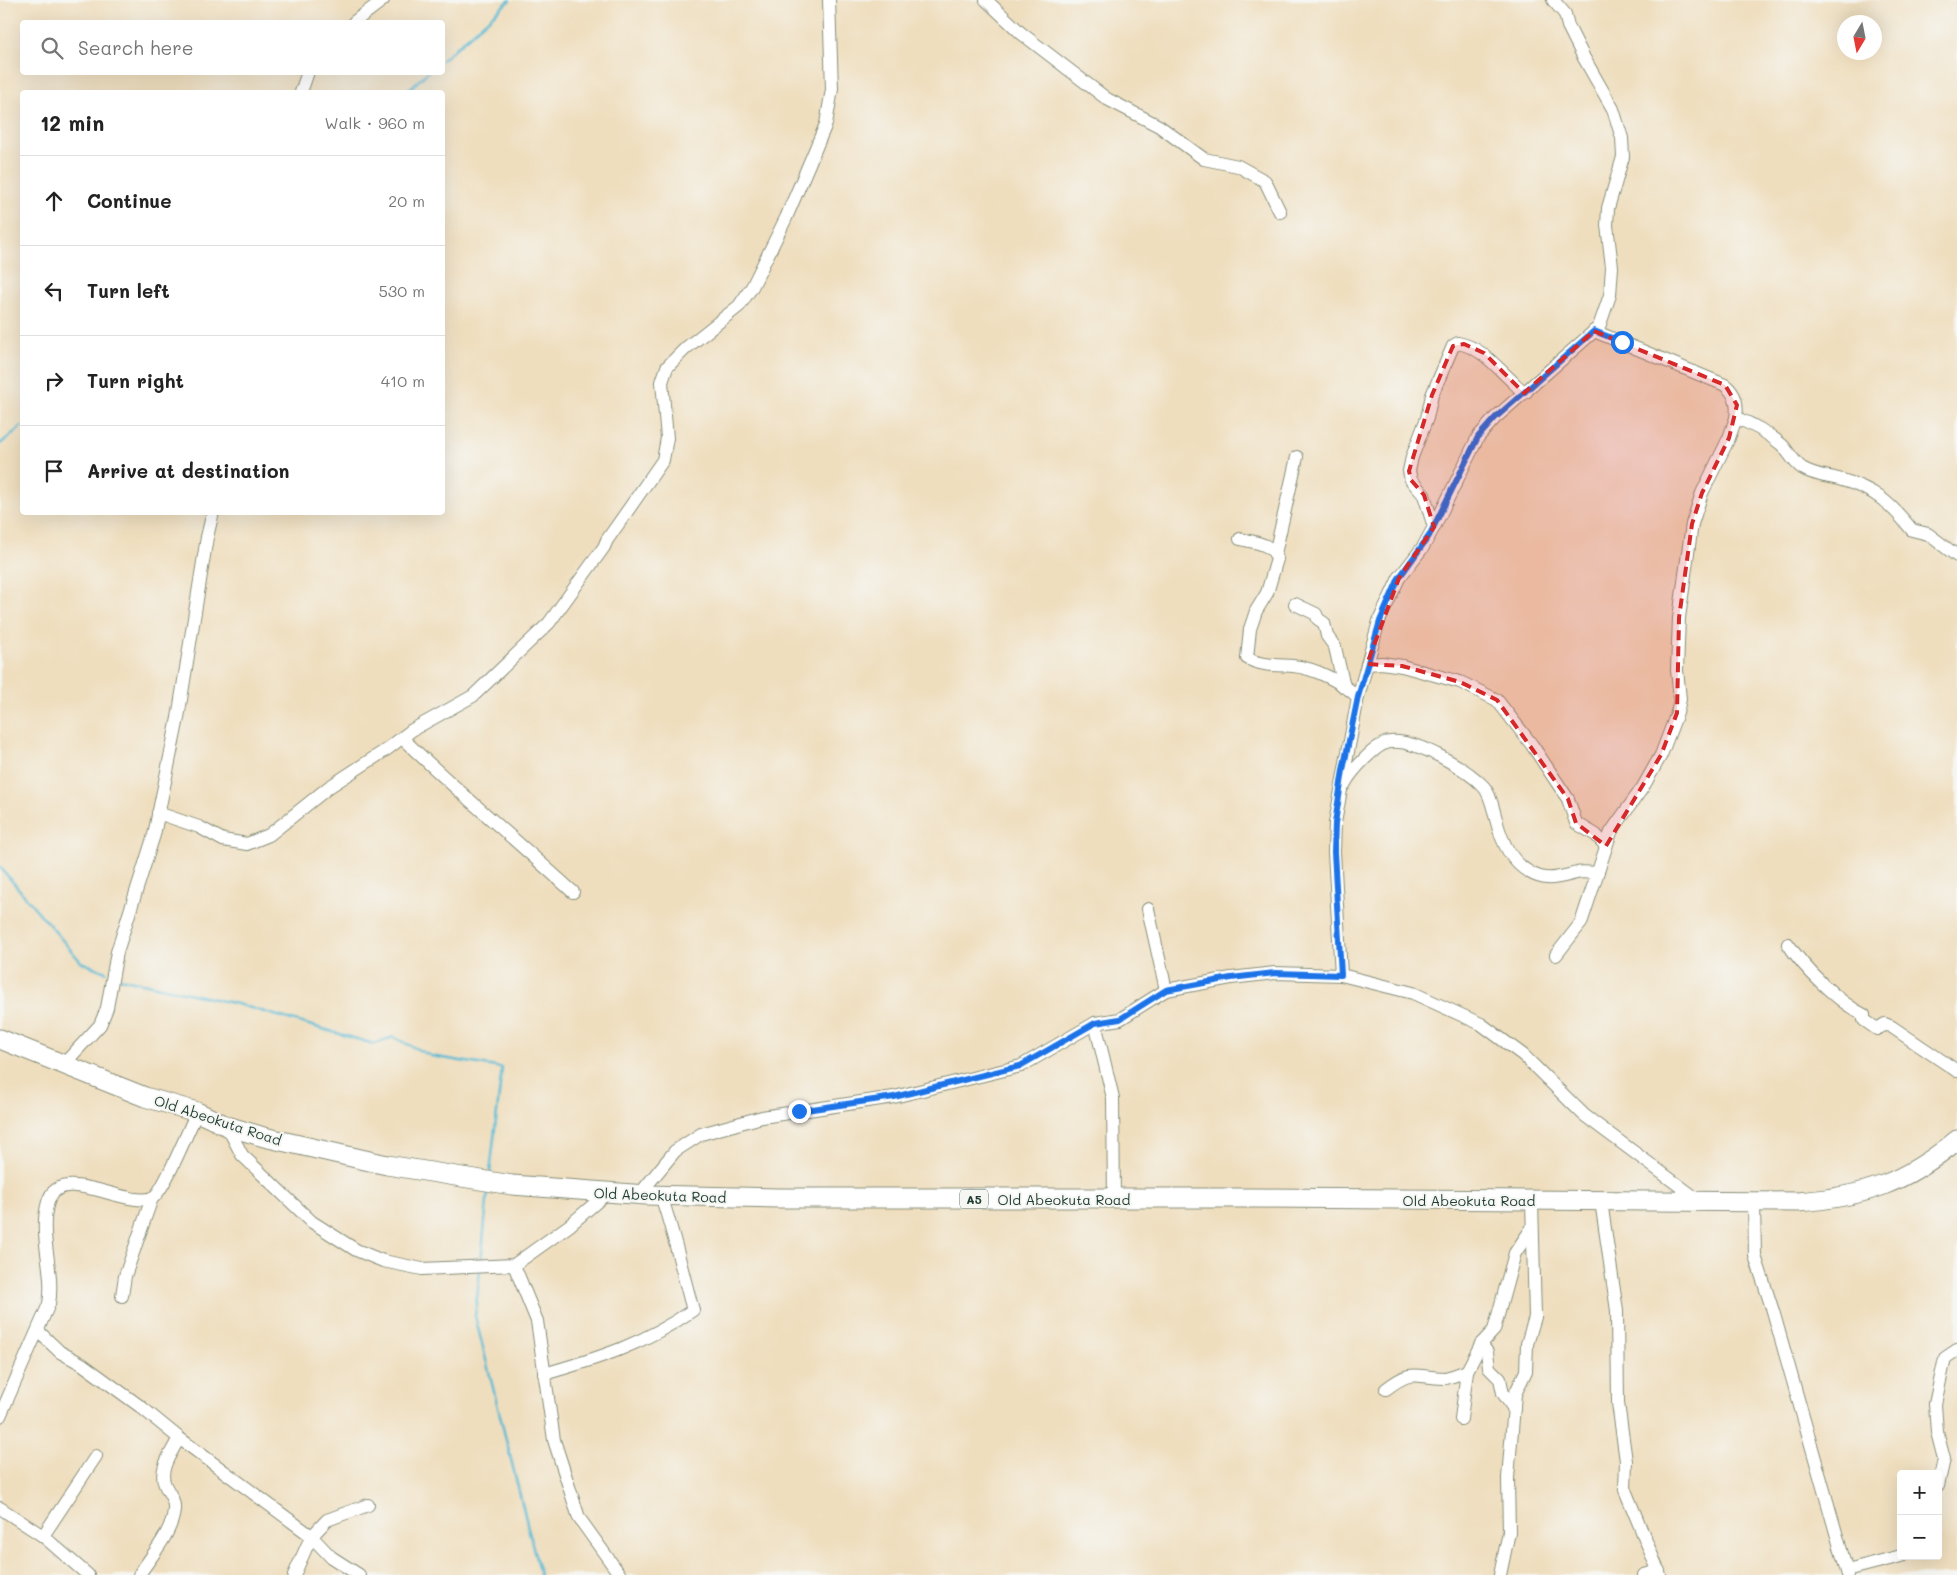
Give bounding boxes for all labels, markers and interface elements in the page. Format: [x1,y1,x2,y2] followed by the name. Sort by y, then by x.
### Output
[1837,15,1882,60] north arrow
[20,20,445,75] search box
[38,34,66,62] icon: search
[78,35,194,60] text: Search here
[40,109,104,136] text: 12 min
[324,112,425,133] text: Walk · 960 m
[40,187,68,215] icon: ahead
[87,188,172,213] text: Continue
[388,190,425,211] text: 20 m
[40,277,68,305] icon: left
[87,278,170,303] text: Turn left
[379,280,425,301] text: 530 m
[1611,331,1634,354] route start
[40,367,68,395] icon: right
[87,368,184,393] text: Turn right
[381,370,425,391] text: 410 m
[40,457,68,485] icon: arrive
[87,458,290,483] text: Arrive at destination
[152,1090,284,1150] street label: Old Abeokuta Road
[788,1100,811,1123] route end
[593,1183,727,1207] street label: Old Abeokuta Road
[960,1190,988,1208] road number: A5
[998,1190,1131,1209] street label: Old Abeokuta Road
[1403,1191,1536,1210] street label: Old Abeokuta Road
[1897,1470,1942,1560] map controls
[1897,1470,1942,1515] button: +
[1897,1515,1942,1560] button: −

